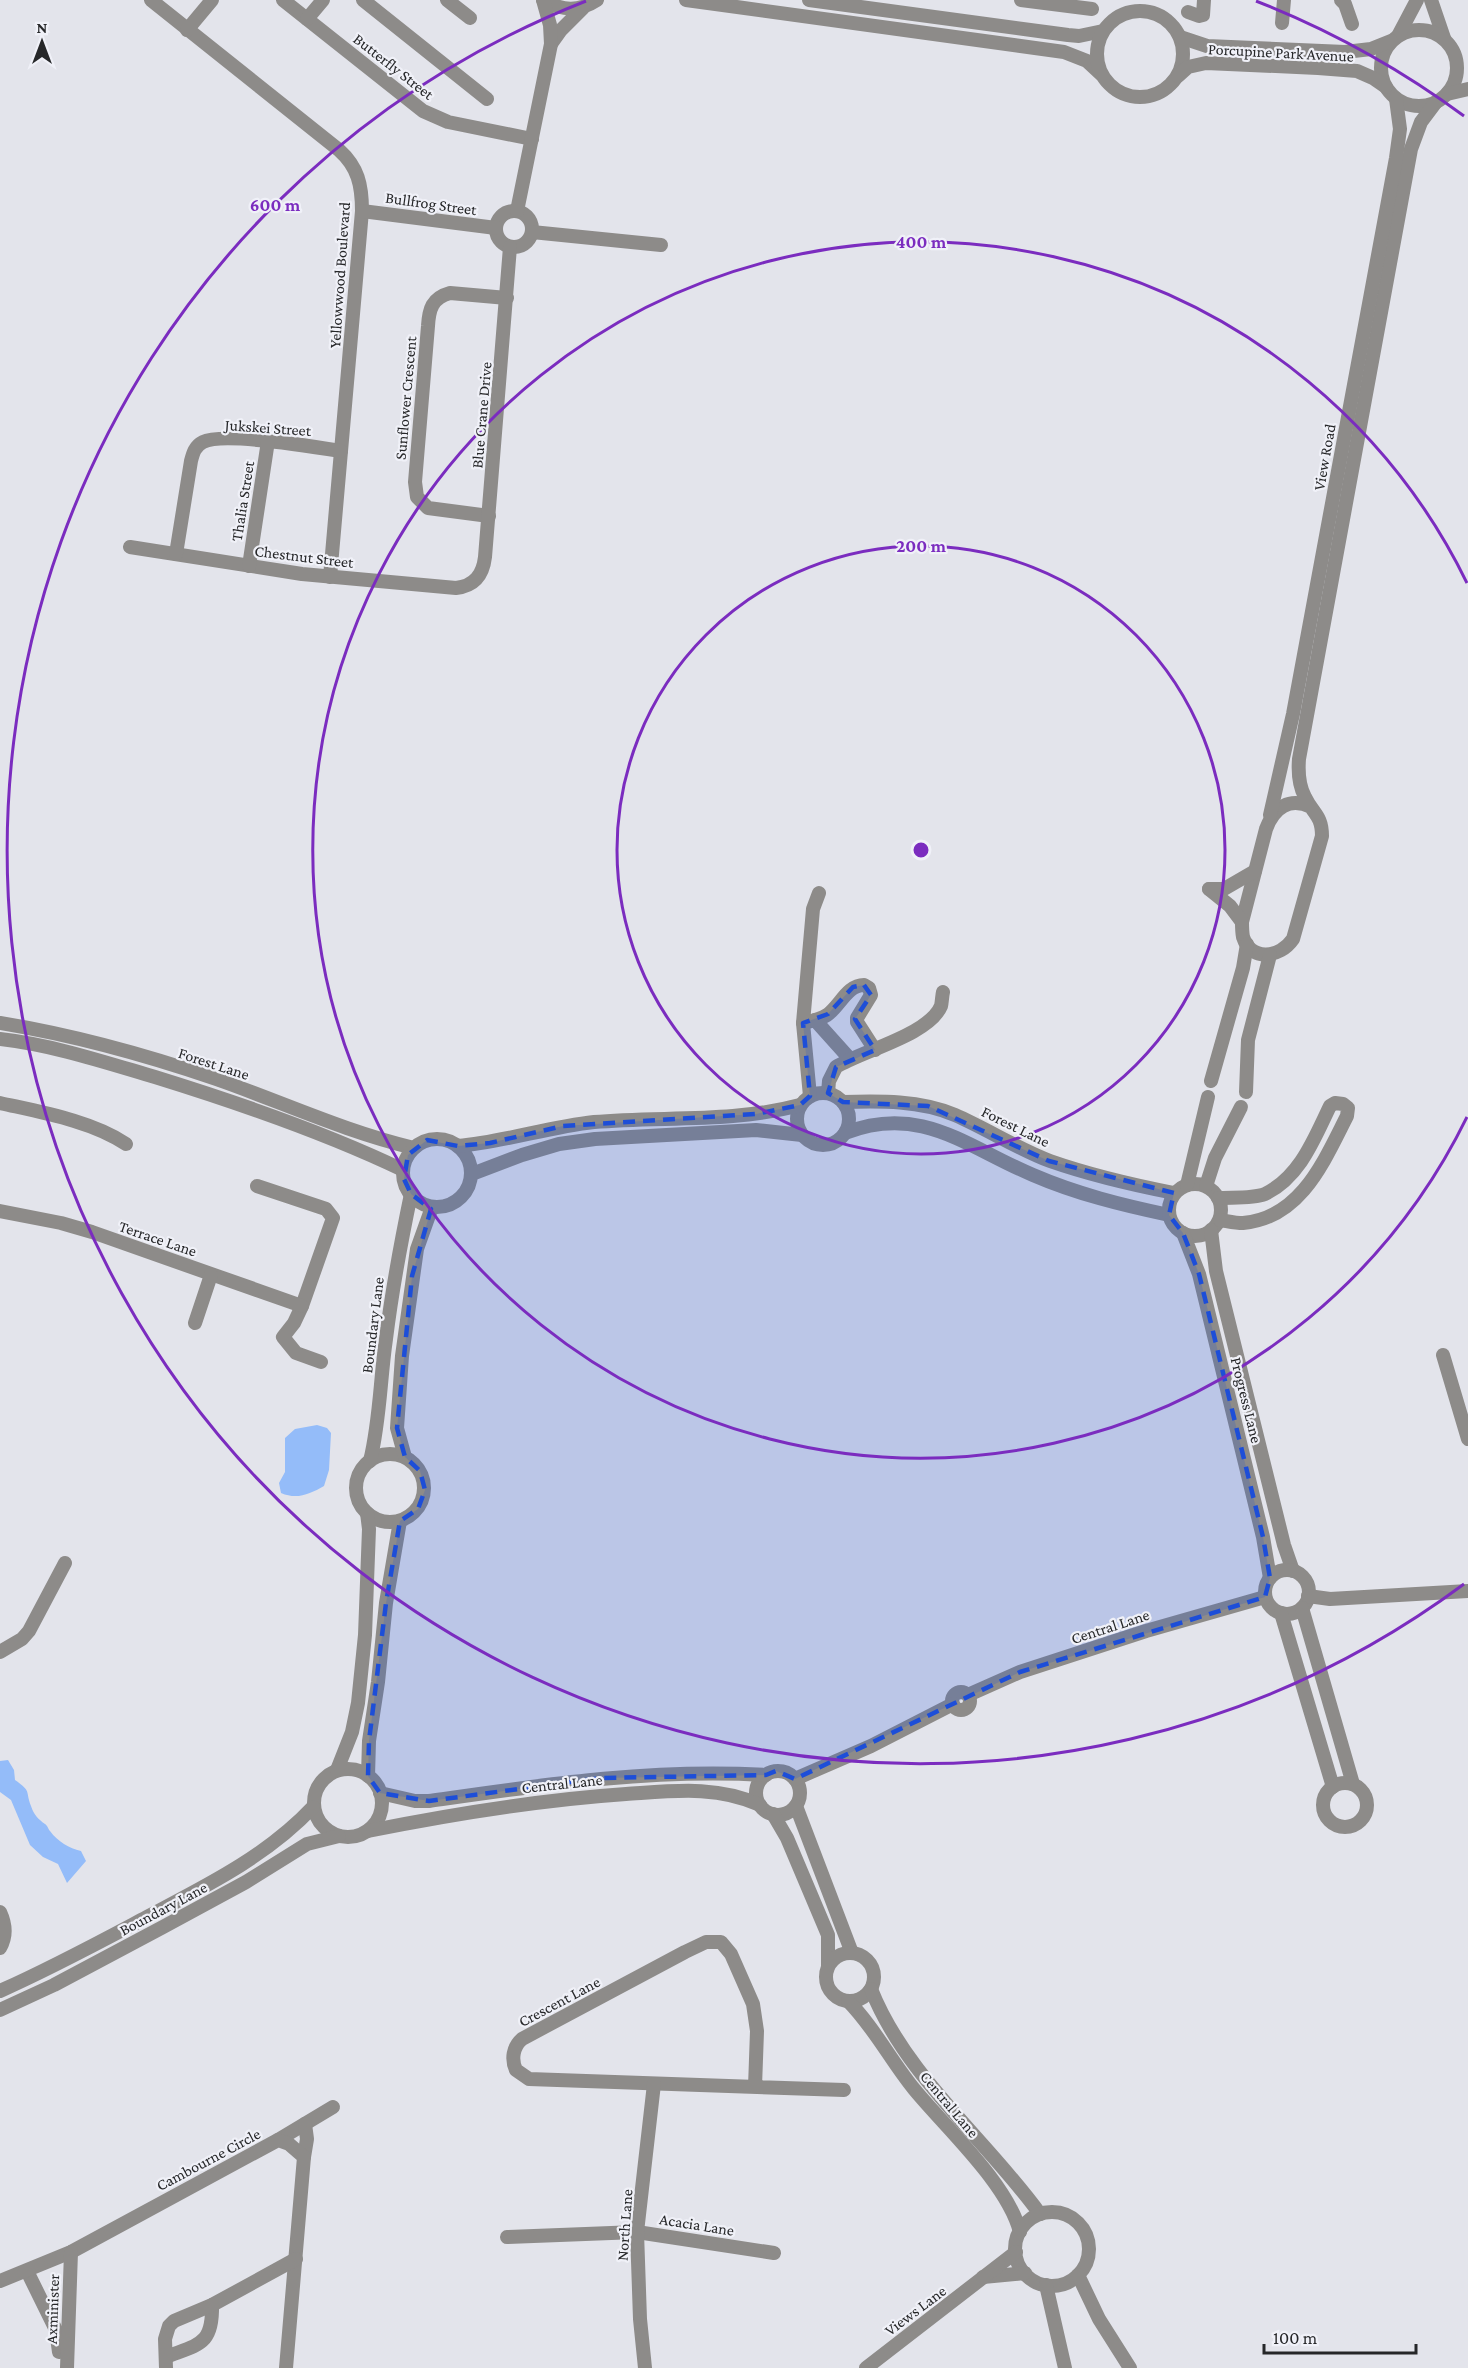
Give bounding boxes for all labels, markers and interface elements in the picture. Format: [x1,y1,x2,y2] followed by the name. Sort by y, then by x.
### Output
[12,12,72,72] north arrow
[37,19,48,36] text: N
[350,30,438,104] street label: Butterfly Street
[1208,40,1354,66] street label: Porcupine Park Avenue
[384,189,478,219] street label: Bullfrog Street
[250,195,301,215] text: 600 m
[326,201,353,349] street label: Yellowwood Boulevard
[896,232,947,252] text: 400 m
[392,335,419,461] street label: Sunflower Crescent
[468,361,495,469] street label: Blue Crane Drive
[222,416,312,440] street label: Jukskei Street
[1310,422,1339,492] street label: View Road
[228,459,257,542] street label: Thalia Street
[896,536,947,556] text: 200 m
[254,542,355,571] street label: Chestnut Street
[911,840,931,860] centre of rings
[176,1044,251,1083] street label: Forest Lane
[979,1103,1053,1150] street label: Forest Lane
[117,1217,199,1260] street label: Terrace Lane
[358,1276,388,1374] street label: Boundary Lane
[1227,1355,1265,1445] street label: Progress Lane
[1069,1606,1151,1647] street label: Central Lane
[521,1771,603,1796] street label: Central Lane
[117,1878,210,1940] street label: Boundary Lane
[516,1973,603,2030] street label: Crescent Lane
[917,2068,982,2141] street label: Central Lane
[153,2125,263,2194] street label: Cambourne Circle
[614,2189,635,2262] street label: North Lane
[658,2210,735,2239] street label: Acacia Lane
[43,2273,62,2344] street label: Axminister
[881,2282,949,2339] street label: Views Lane
[1264,2317,1416,2355] scale bar
[1273,2328,1318,2348] text: 100 m

